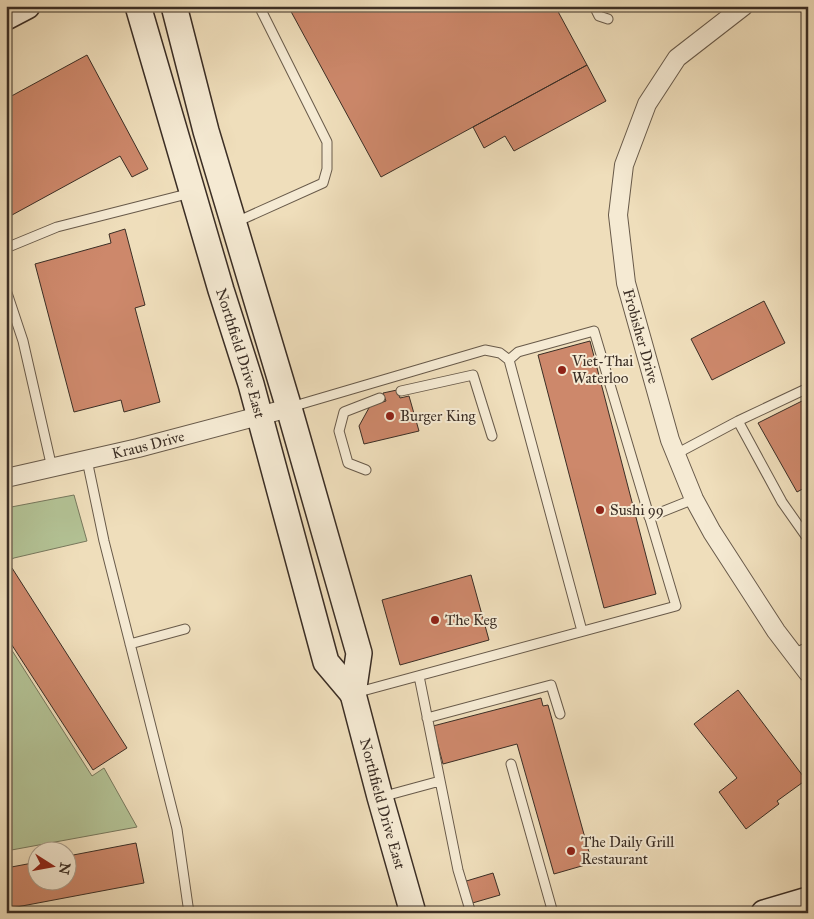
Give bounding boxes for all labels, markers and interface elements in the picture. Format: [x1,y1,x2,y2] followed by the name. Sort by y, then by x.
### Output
[212,286,269,421] street label: Northfield Drive East
[619,287,663,386] street label: Frobisher Drive
[571,352,633,387] place label: Viet-Thai Waterloo
[556,364,568,376] marker: Viet-Thai Waterloo
[400,407,477,425] place label: Burger King
[384,410,396,422] marker: Burger King
[110,427,186,463] street label: Kraus Drive
[610,501,664,519] place label: Sushi 99
[594,504,606,516] marker: Sushi 99
[445,611,498,629] place label: The Keg
[429,614,441,626] marker: The Keg
[356,736,409,872] street label: Northfield Drive East
[581,833,675,868] place label: The Daily Grill Restaurant
[28,842,78,892] north arrow
[565,845,577,857] marker: The Daily Grill Restaurant
[55,861,74,876] text: N

